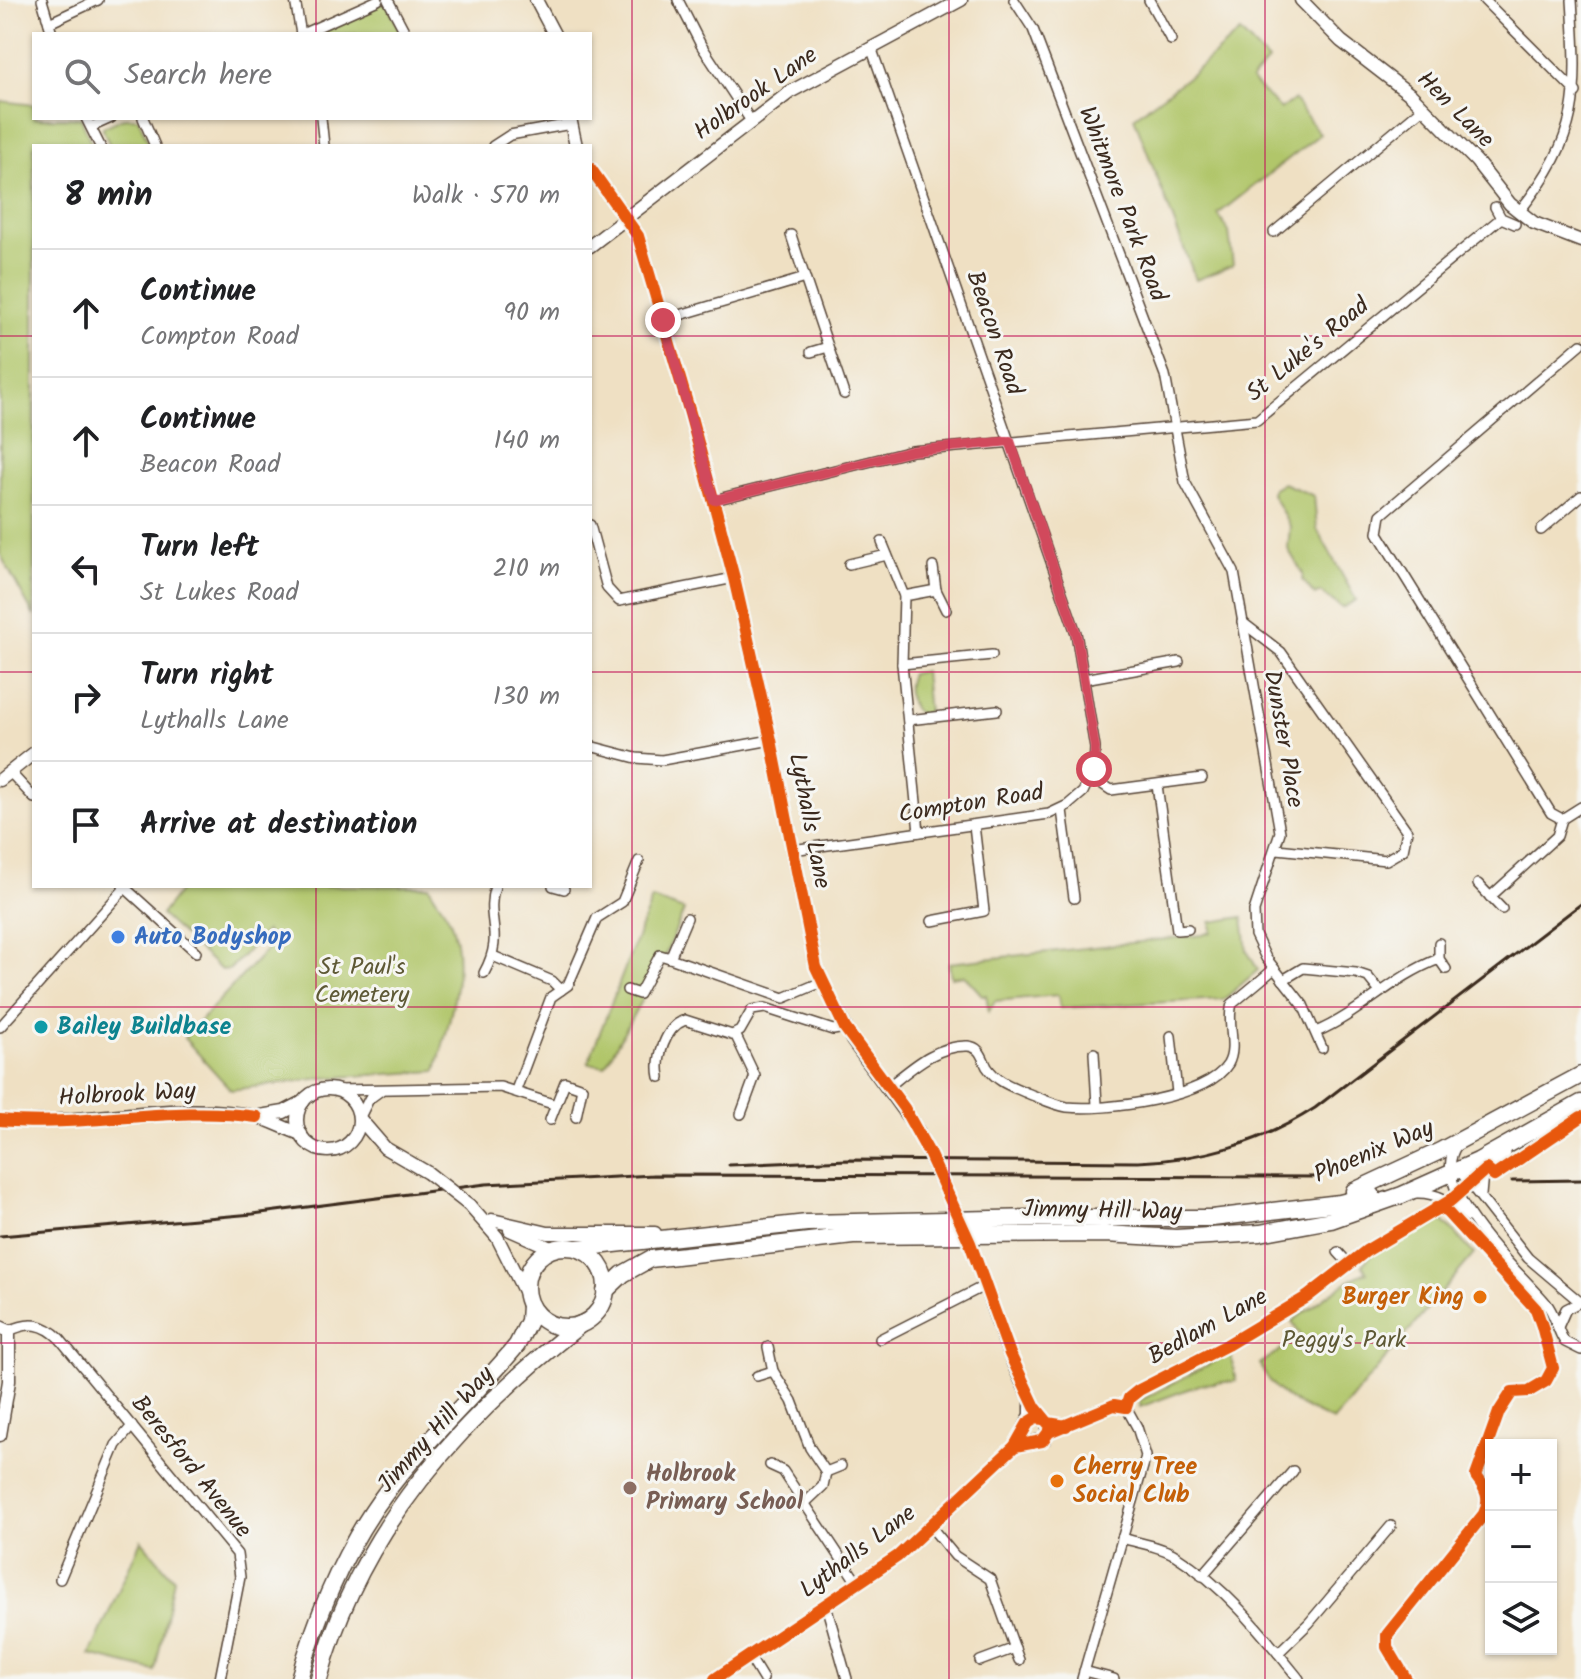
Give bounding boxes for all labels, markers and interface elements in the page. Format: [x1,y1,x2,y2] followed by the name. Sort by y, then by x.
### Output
[32,32,592,120] search box
[686,37,826,151] street label: Holbrook Lane
[124,52,272,100] text: Search here
[60,54,104,98] icon: search
[1407,62,1503,158] street label: Hen Lane
[1067,101,1178,308] street label: Whitmore Park Road
[64,169,153,223] text: 8 min
[412,175,560,217] text: Walk · 570 m
[954,265,1034,402] street label: Beacon Road
[140,268,256,316] text: Continue
[1238,287,1379,412] street label: St Luke's Road
[64,291,108,335] icon: ahead
[503,292,560,334] text: 90 m
[645,302,681,338] route end
[140,316,299,358] text: Compton Road
[140,396,256,444] text: Continue
[64,419,108,463] icon: ahead
[493,420,560,462] text: 140 m
[140,444,280,486] text: Beacon Road
[140,524,259,572] text: Turn left
[64,547,108,591] icon: left
[493,548,560,590] text: 210 m
[140,572,299,614] text: St Lukes Road
[140,652,273,700] text: Turn right
[1252,667,1314,811] street label: Dunster Place
[64,675,108,719] icon: right
[493,676,560,718] text: 130 m
[140,700,289,742] text: Lythalls Lane
[777,750,841,892] street label: Lythalls Lane
[1076,751,1112,787] route start
[896,773,1047,835] street label: Compton Road
[140,801,417,849] text: Arrive at destination
[64,803,108,847] icon: arrive
[134,918,292,957] place label: Auto Bodyshop
[109,928,127,946] marker: Auto Bodyshop
[315,948,410,1015] park label: St Paul's Cemetery
[57,1008,232,1047] place label: Bailey Buildbase
[32,1018,50,1036] marker: Bailey Buildbase
[57,1072,197,1118] street label: Holbrook Way
[1308,1109,1441,1195] street label: Phoenix Way
[1021,1190,1183,1232] street label: Jimmy Hill Way
[1141,1278,1275,1376] street label: Bedlam Lane
[1342,1278,1464,1317] place label: Burger King
[1471,1288,1489,1306] marker: Burger King
[1282,1321,1407,1360] park label: Peggy's Park
[368,1357,505,1503] street label: Jimmy Hill Way
[121,1387,261,1547] street label: Beresford Avenue
[1485,1439,1557,1655] map controls
[1485,1439,1557,1511] button: +
[1073,1448,1198,1515] place label: Cherry Tree Social Club
[646,1455,804,1522] place label: Holbrook Primary School
[1048,1472,1066,1490] marker: Cherry Tree Social Club
[621,1479,639,1497] marker: Holbrook Primary School
[791,1495,925,1609] street label: Lythalls Lane
[1485,1511,1557,1583] button: −
[1485,1583,1557,1655] button: layers

